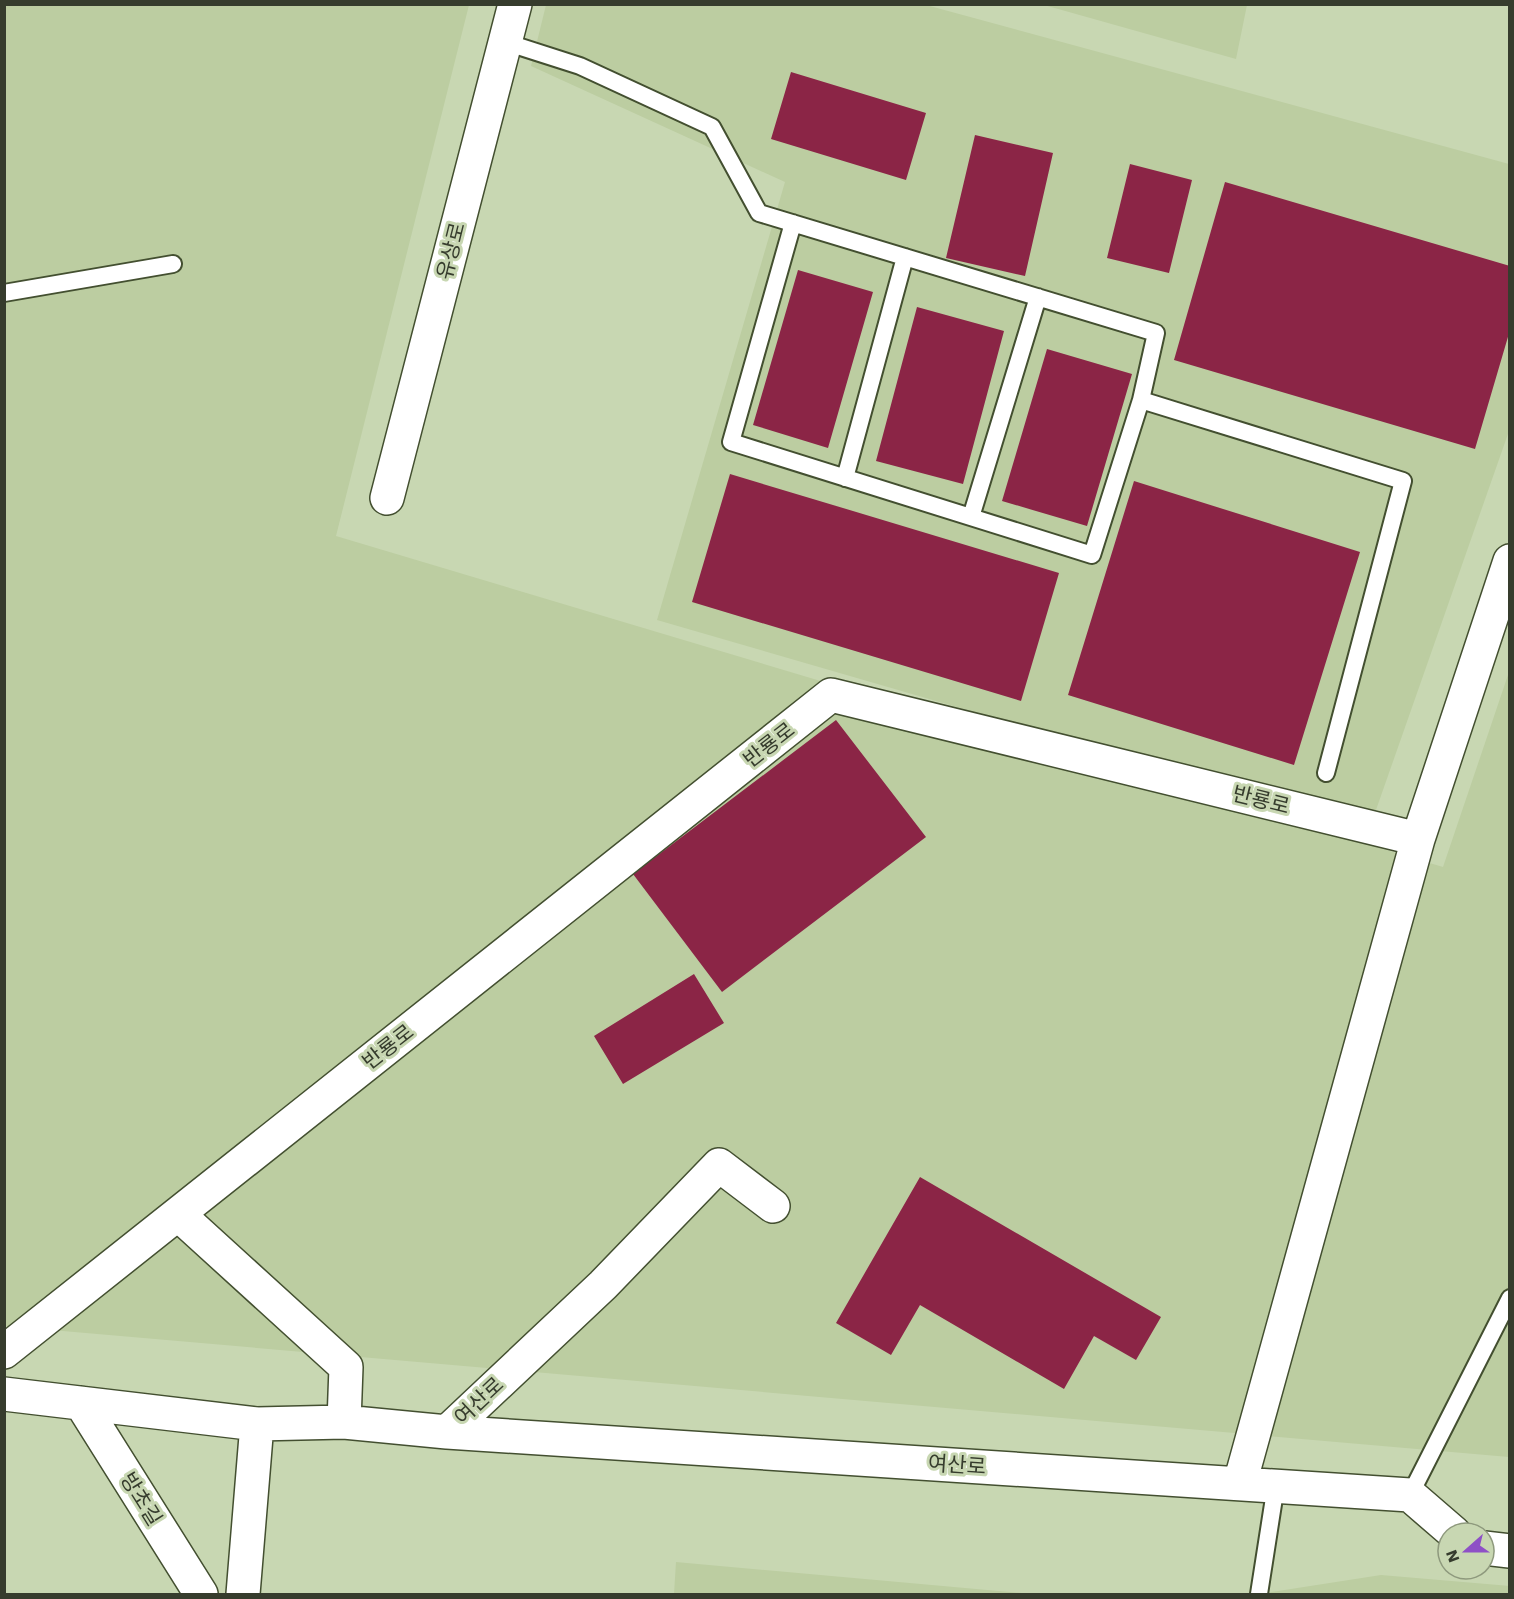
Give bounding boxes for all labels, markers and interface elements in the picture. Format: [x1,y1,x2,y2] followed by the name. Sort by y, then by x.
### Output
[431,220,470,282] street label: 유상로
[738,717,799,772] street label: 반룡로
[1230,780,1292,819] street label: 반룡로
[357,1019,418,1074] street label: 반룡로
[449,1372,508,1430] street label: 여산로
[927,1450,987,1479] street label: 여산로
[115,1468,167,1530] street label: 방초길
[1436,1521,1496,1581] north arrow
[1441,1547,1463,1565] text: N

